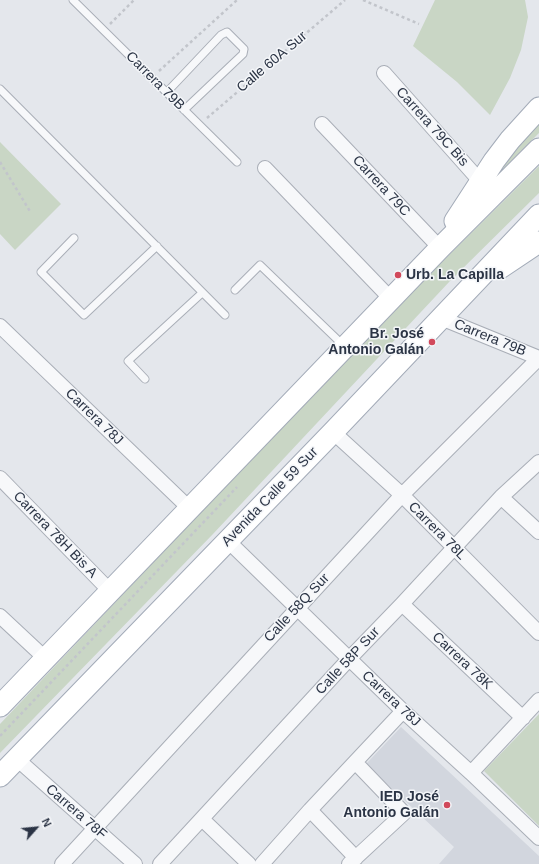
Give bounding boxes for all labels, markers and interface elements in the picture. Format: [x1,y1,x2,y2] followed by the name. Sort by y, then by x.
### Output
[234,28,310,96] street label: Calle 60A Sur
[122,48,188,114] street label: Carrera 79B
[392,84,472,170] street label: Carrera 79C Bis
[349,152,413,220] street label: Carrera 79C
[406,267,504,283] place label: Urb. La Capilla
[393,270,403,280] marker: Urb. La Capilla
[452,316,528,360] street label: Carrera 79B
[328,326,424,358] place label: Br. José Antonio Galán
[427,337,437,347] marker: Br. José Antonio Galán
[62,385,126,449] street label: Carrera 78J
[218,444,322,550] street label: Avenida Calle 59 Sur
[10,488,100,582] street label: Carrera 78H Bis A
[405,499,469,563] street label: Carrera 78L
[261,570,333,646] street label: Calle 58Q Sur
[312,624,384,698] street label: Calle 58P Sur
[428,629,496,693] street label: Carrera 78K
[358,668,424,730] street label: Carrera 78J
[42,781,110,843] street label: Carrera 78F
[343,789,439,822] place label: IED José Antonio Galán
[442,800,452,810] marker: IED José Antonio Galán
[16,808,56,848] north arrow
[40,816,54,829] text: N

